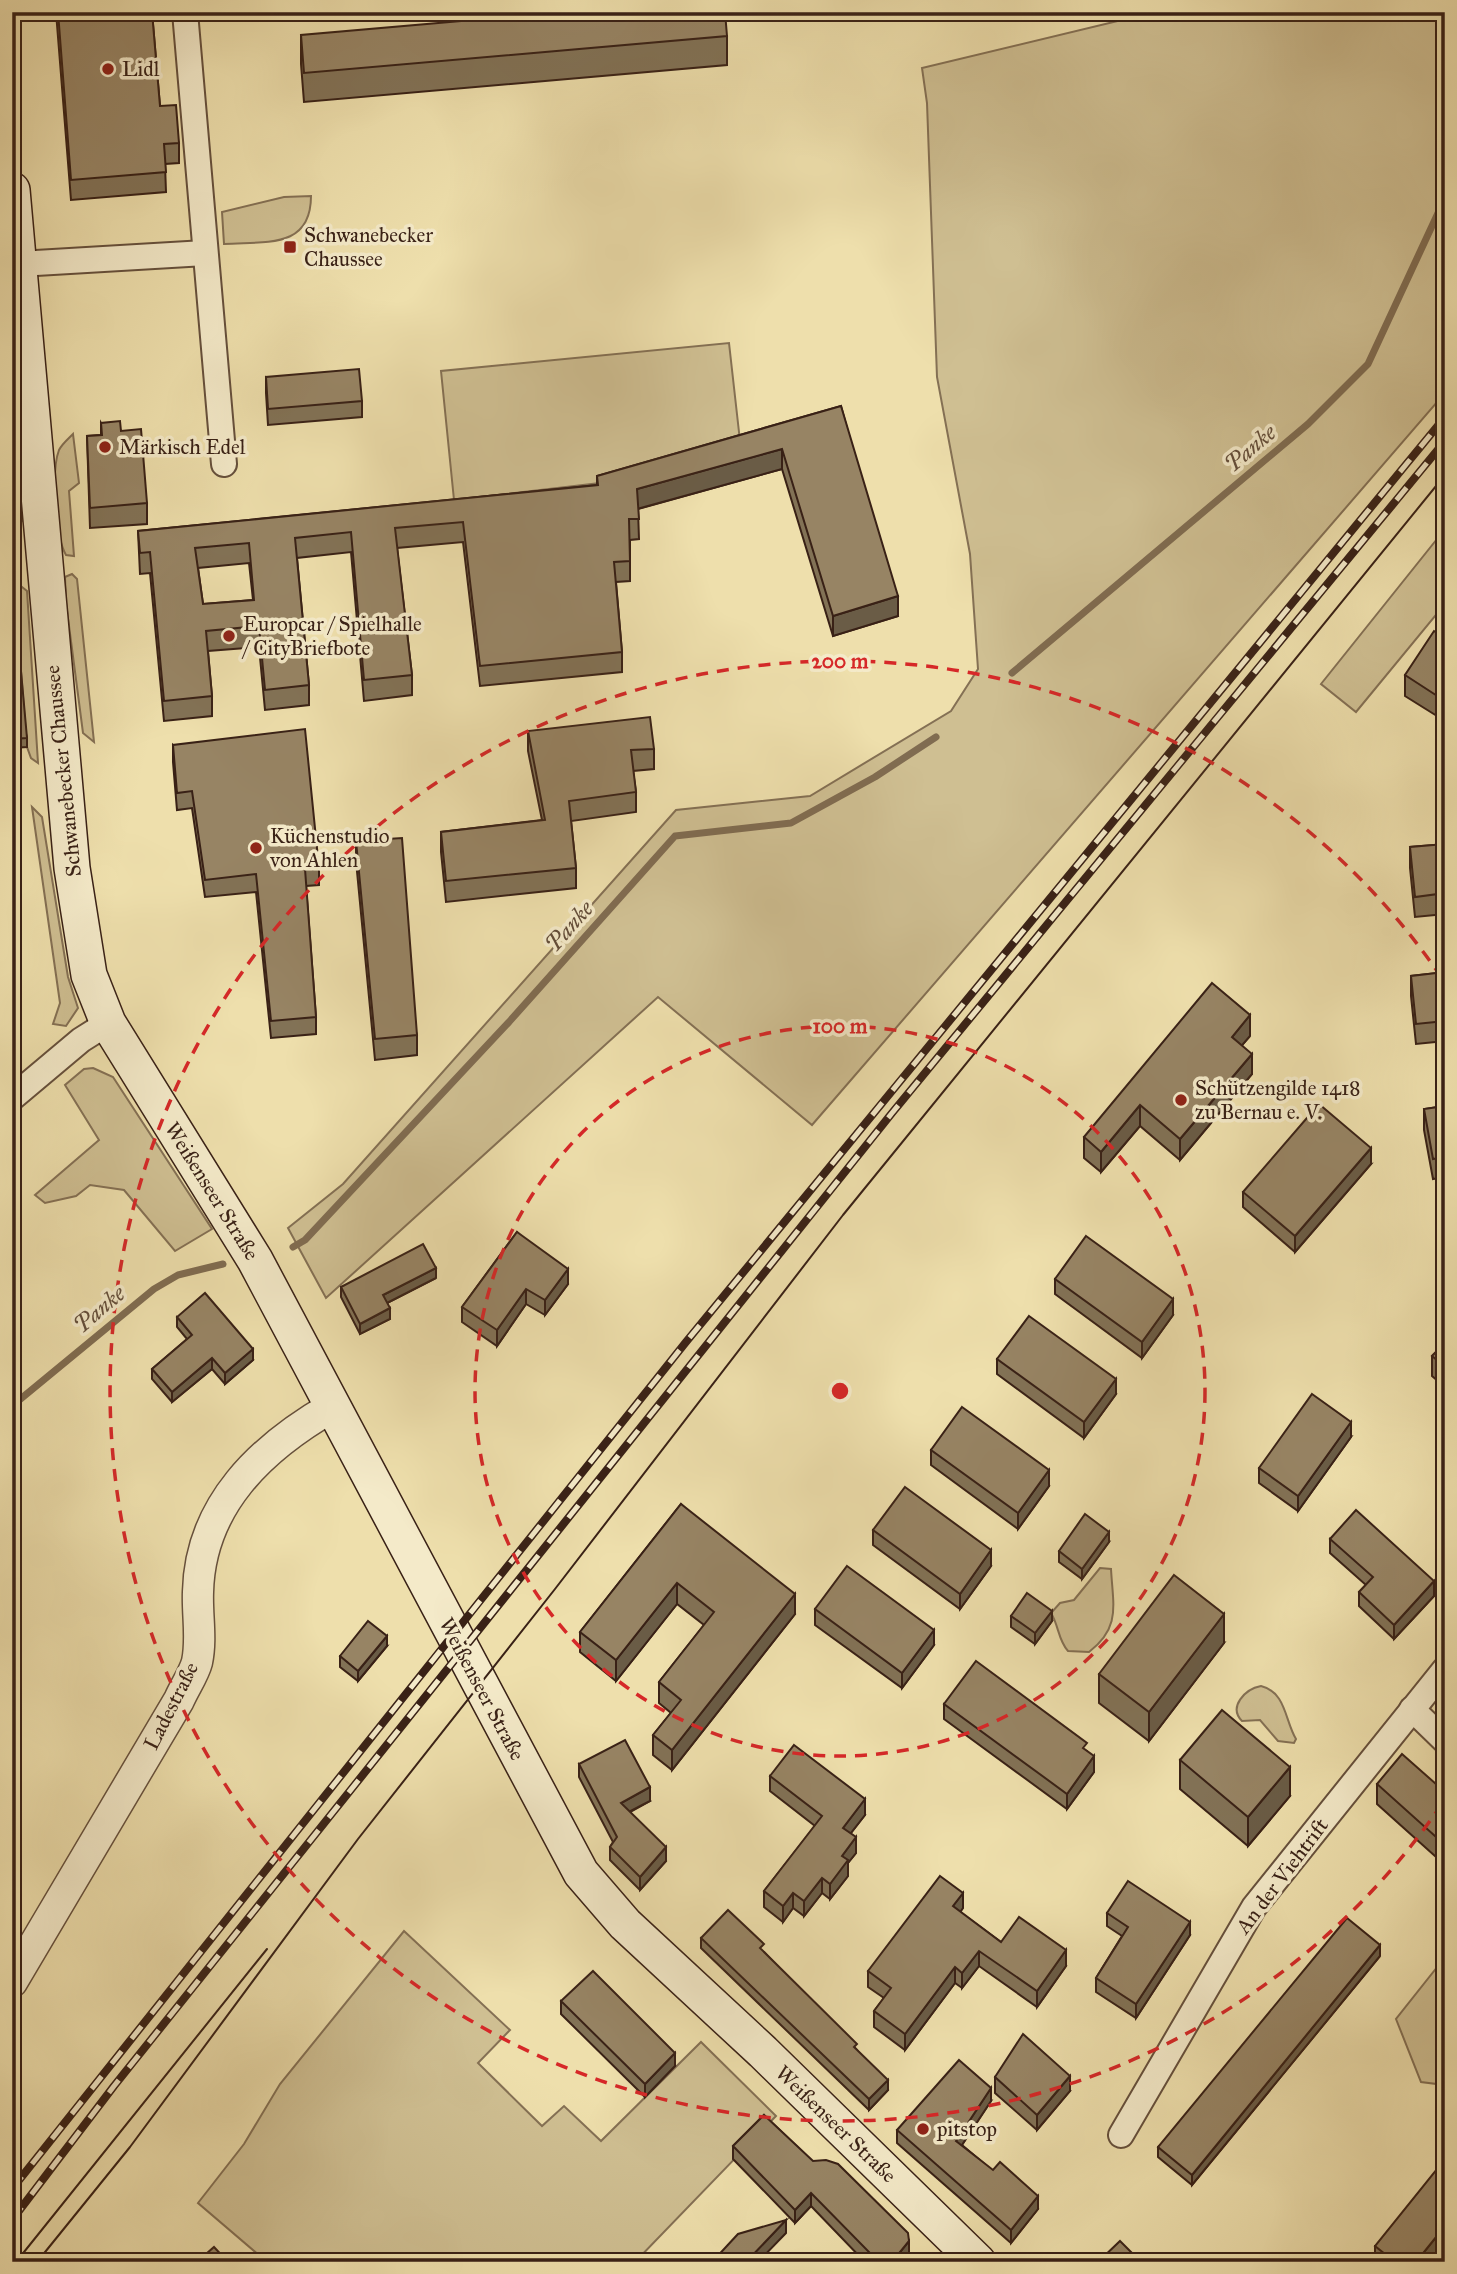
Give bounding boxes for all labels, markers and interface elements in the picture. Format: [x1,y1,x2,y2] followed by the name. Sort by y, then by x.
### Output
[122,56,160,82] place label: Lidl
[100,61,116,77] marker: Lidl
[304,222,433,272] place label: Schwanebecker Chaussee
[282,239,298,255] marker: Schwanebecker Chaussee
[1219,418,1282,478] water label: Panke
[119,434,246,460] place label: Märkisch Edel
[97,439,113,455] marker: Märkisch Edel
[241,611,422,661] place label: Europcar / Spielhalle / CityBriefbote
[221,628,237,644] marker: Europcar / Spielhalle / CityBriefbote
[812,648,869,674] text: 200 m
[39,664,87,878] street label: Schwanebecker Chaussee
[269,823,390,873] place label: Küchenstudio von Ahlen
[248,840,264,856] marker: Küchenstudio von Ahlen
[539,894,599,957] water label: Panke
[813,1013,868,1039] text: 100 m
[1195,1075,1360,1125] place label: Schützengilde 1418 zu Bernau e. V.
[1173,1092,1189,1108] marker: Schützengilde 1418 zu Bernau e. V.
[159,1117,265,1265] street label: Weißenseer Straße
[68,1279,131,1339] water label: Panke
[828,1379,852,1403] centre of rings
[433,1613,531,1765] street label: Weißenseer Straße
[138,1657,204,1754] street label: Ladestraße
[1230,1813,1334,1940] street label: An der Viehtrift
[770,2060,902,2188] street label: Weißenseer Straße
[936,2116,997,2142] place label: pitstop
[915,2121,931,2137] marker: pitstop

